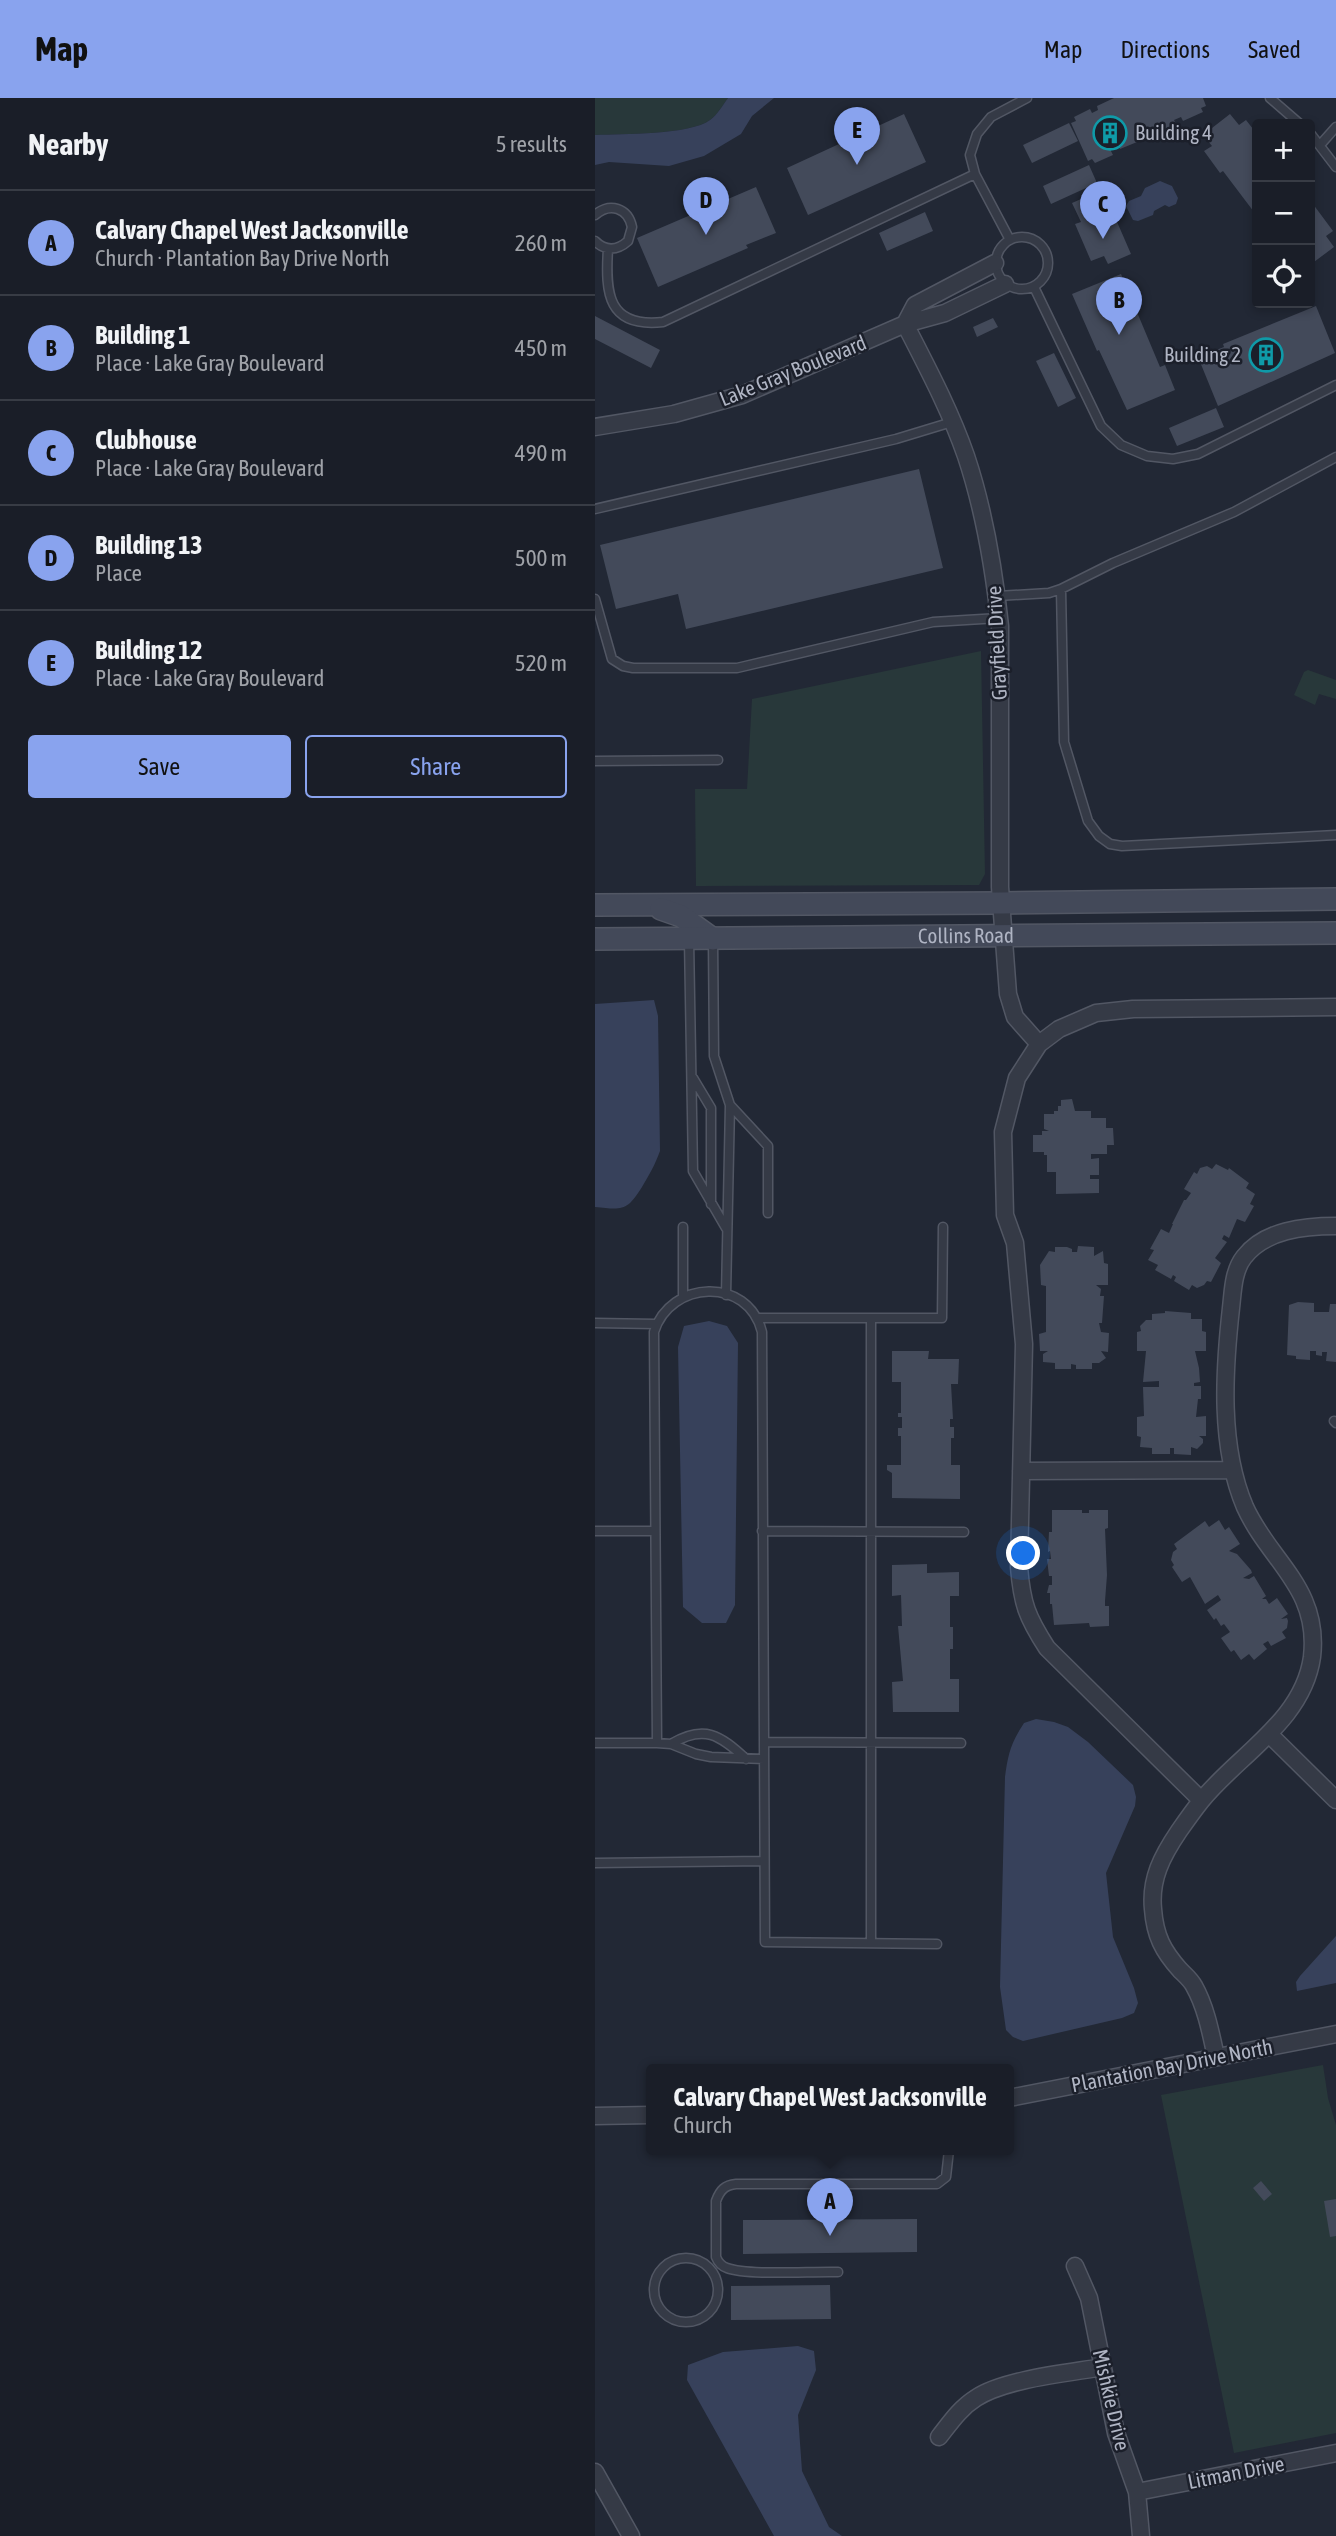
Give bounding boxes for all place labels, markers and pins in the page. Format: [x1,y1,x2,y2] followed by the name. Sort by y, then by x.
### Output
[834,107,880,165] pin: E
[1091,114,1129,152] building icon: Building 4
[1135,120,1212,144] place label: Building 4
[683,177,729,235] pin: D
[1080,181,1126,239] pin: C
[1096,277,1142,335] pin: B
[1247,336,1285,374] building icon: Building 2
[1164,342,1241,366] place label: Building 2
[807,2178,853,2236] pin: A

